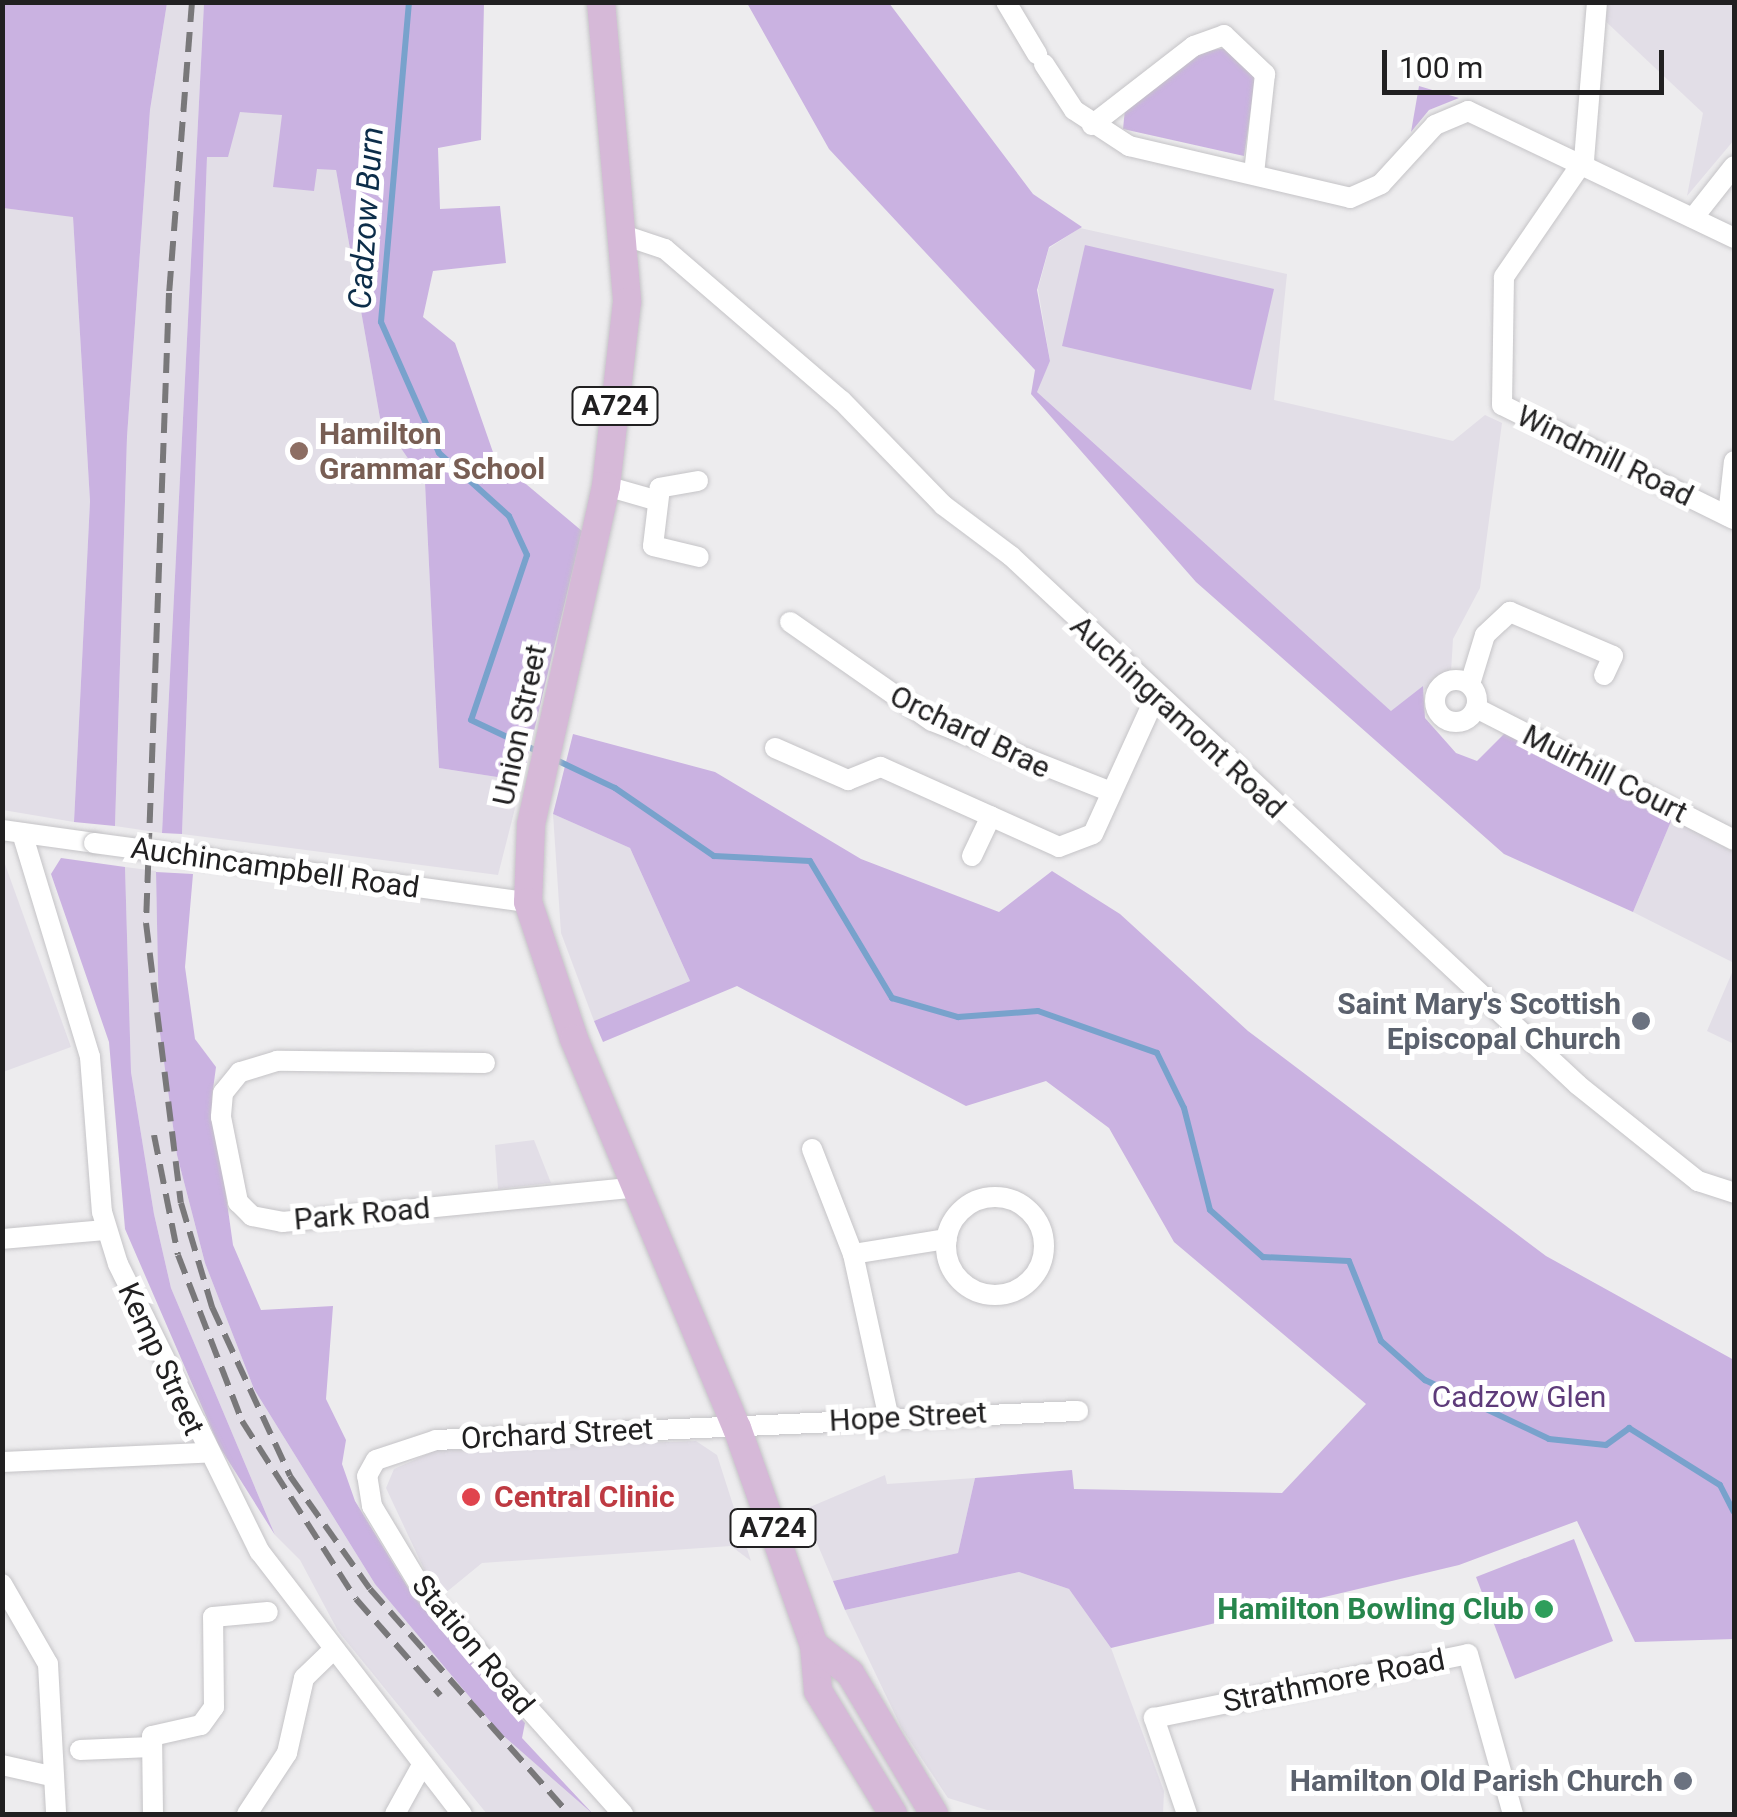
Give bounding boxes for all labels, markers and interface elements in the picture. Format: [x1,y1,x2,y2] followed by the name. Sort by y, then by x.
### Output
[1387,30,1670,92] scale bar
[1399,50,1483,85] text: 100 m
[340,126,392,310] water label: Cadzow Burn
[570,383,660,429] road number: A724
[1511,398,1699,514] street label: Windmill Road
[319,416,545,486] place label: Hamilton Grammar School
[288,440,310,462] marker: Hamilton Grammar School
[1063,608,1293,826] street label: Auchingramont Road
[485,641,555,809] street label: Union Street
[884,678,1056,786] street label: Orchard Brae
[1517,717,1693,831] street label: Muirhill Court
[128,830,422,906] street label: Auchincampbell Road
[1337,986,1621,1056] place label: Saint Mary's Scottish Episcopal Church
[1630,1010,1652,1032] marker: Saint Mary's Scottish Episcopal Church
[292,1190,432,1238] street label: Park Road
[110,1277,212,1441] street label: Kemp Street
[1432,1379,1606,1415] park label: Cadzow Glen
[828,1395,988,1439] street label: Hope Street
[460,1411,654,1457] street label: Orchard Street
[494,1479,675,1515] place label: Central Clinic
[458,1484,484,1510] marker: Central Clinic
[728,1505,818,1551] road number: A724
[404,1568,542,1722] street label: Station Road
[1217,1591,1524,1627] place label: Hamilton Bowling Club
[1533,1598,1555,1620] marker: Hamilton Bowling Club
[1220,1642,1448,1720] street label: Strathmore Road
[1290,1763,1663,1799] place label: Hamilton Old Parish Church
[1672,1770,1694,1792] marker: Hamilton Old Parish Church

